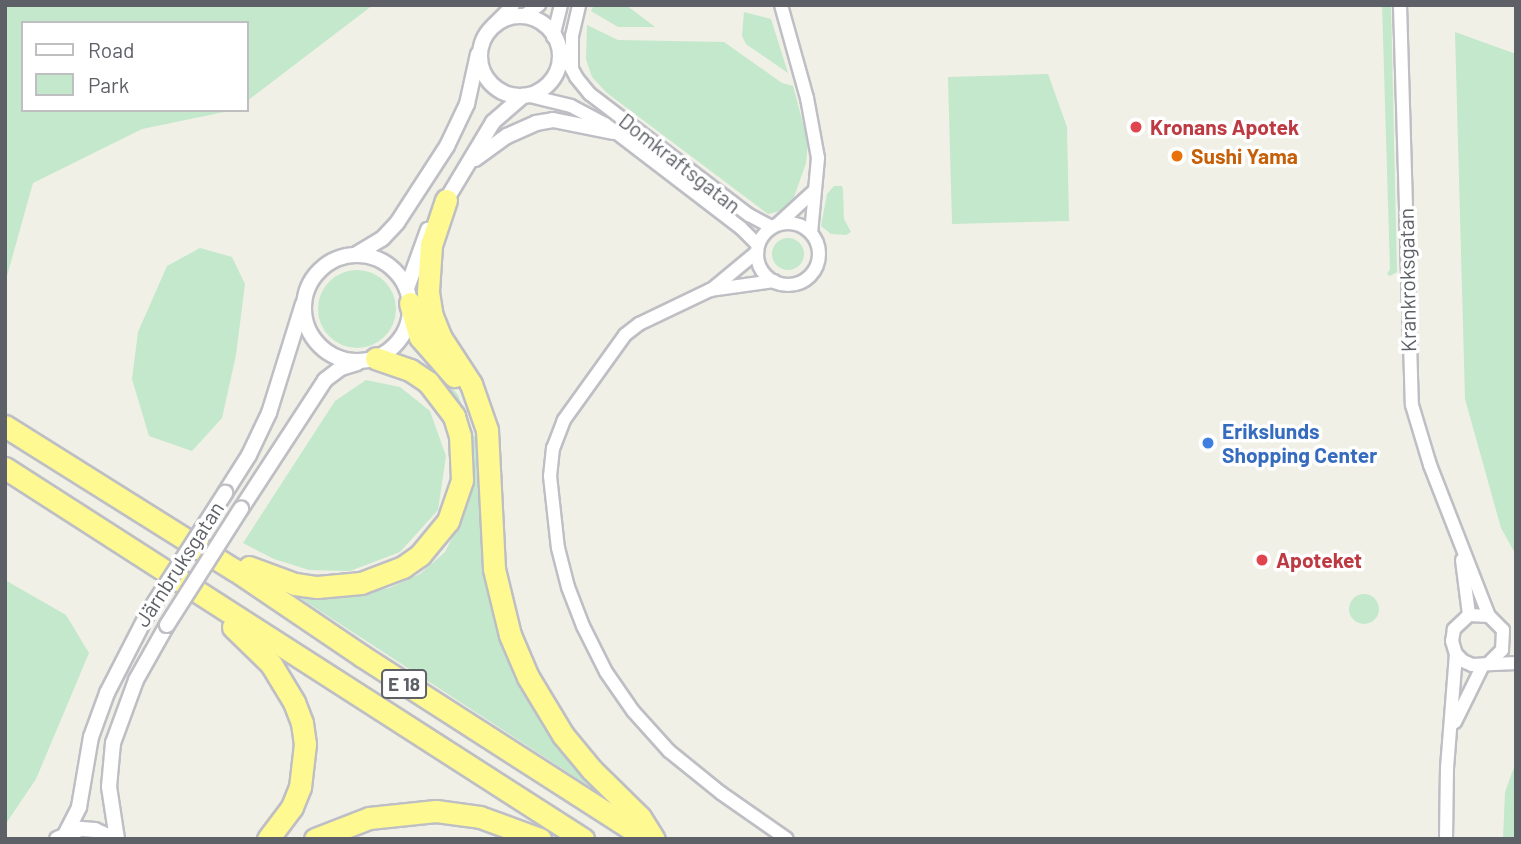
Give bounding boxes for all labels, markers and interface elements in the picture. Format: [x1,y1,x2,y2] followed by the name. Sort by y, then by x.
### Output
[21,21,248,112] legend
[88,37,134,62] text: Road
[88,72,129,97] text: Park
[614,108,746,218] street label: Domkraftsgatan
[1150,114,1299,140] place label: Kronans Apotek
[1128,119,1144,135] marker: Kronans Apotek
[1191,143,1298,169] place label: Sushi Yama
[1169,148,1185,164] marker: Sushi Yama
[1393,208,1421,352] street label: Krankroksgatan
[1222,418,1377,468] place label: Erikslunds Shopping Center
[1200,435,1216,451] marker: Erikslunds Shopping Center
[129,497,229,631] street label: Järnbruksgatan
[1276,547,1362,573] place label: Apoteket
[1254,552,1270,568] marker: Apoteket
[380,668,428,699] road number: E 18

